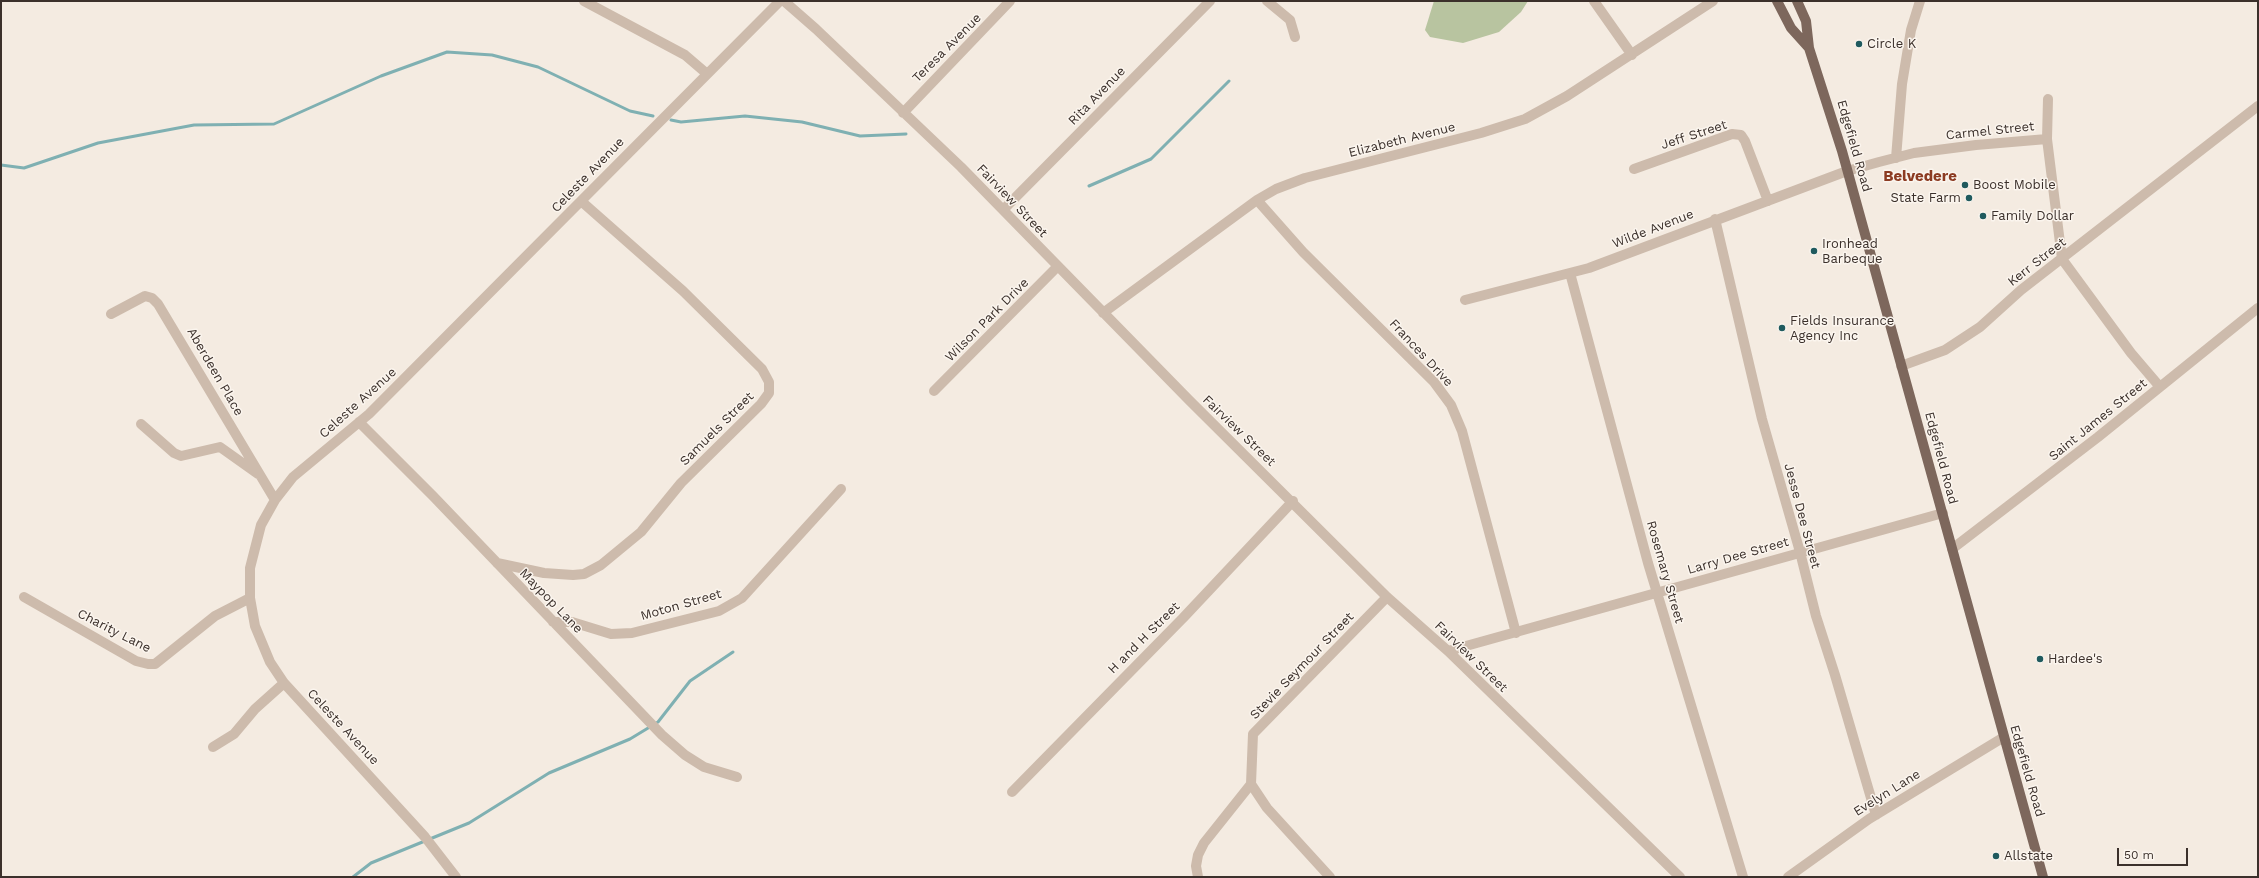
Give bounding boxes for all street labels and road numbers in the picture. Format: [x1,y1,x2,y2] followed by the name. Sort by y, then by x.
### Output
[909,10,985,86] street label: Teresa Avenue
[1065,64,1129,128] street label: Rita Avenue
[1833,98,1875,194] street label: Edgefield Road
[1659,117,1729,153] street label: Jeff Street
[1347,119,1457,161] street label: Elizabeth Avenue
[1945,119,2035,143] street label: Carmel Street
[548,134,628,216] street label: Celeste Avenue
[973,161,1051,241] street label: Fairview Street
[1610,206,1696,252] street label: Wilde Avenue
[2005,234,2069,290] street label: Kerr Street
[942,275,1032,365] street label: Wilson Park Drive
[1386,316,1456,390] street label: Frances Drive
[183,325,247,419] street label: Aberdeen Place
[316,364,400,442] street label: Celeste Avenue
[2046,376,2150,464] street label: Saint James Street
[677,389,757,469] street label: Samuels Street
[1199,392,1279,470] street label: Fairview Street
[1921,410,1961,506] street label: Edgefield Road
[1780,462,1824,570] street label: Jesse Dee Street
[1643,519,1687,625] street label: Rosemary Street
[1685,534,1791,578] street label: Larry Dee Street
[516,565,586,637] street label: Maypop Lane
[639,586,723,624] street label: Moton Street
[1105,599,1183,677] street label: H and H Street
[75,606,153,656] street label: Charity Lane
[1247,609,1357,723] street label: Stevie Seymour Street
[1431,618,1511,696] street label: Fairview Street
[304,686,382,768] street label: Celeste Avenue
[2006,723,2048,819] street label: Edgefield Road
[1851,766,1923,820] street label: Evelyn Lane

